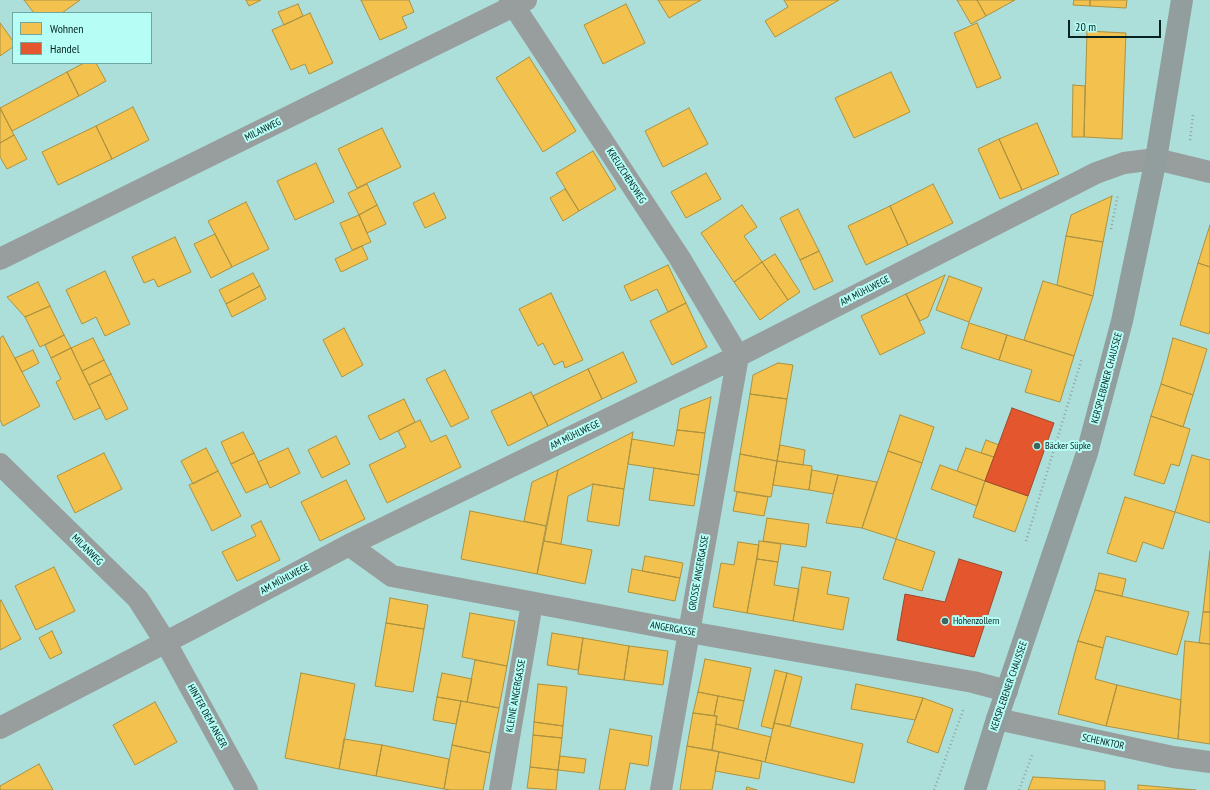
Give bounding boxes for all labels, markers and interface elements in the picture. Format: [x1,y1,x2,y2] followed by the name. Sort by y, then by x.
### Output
[12,12,152,64] legend
[1070,12,1163,38] scale bar
[1075,19,1096,34] text: 20 m
[50,21,84,36] text: Wohnen
[50,41,79,56] text: Handel
[243,116,283,144] street label: MILANWEG
[604,146,648,206] street label: KREUZCHENSWEG
[838,273,892,309] street label: AM MÜHLWEGE
[1089,331,1125,425] street label: KERSPLEBENER CHAUSSEE
[548,418,602,452] street label: AM MÜHLWEGE
[1045,440,1091,452] place label: Bäcker Süpke
[1032,441,1042,451] marker: Bäcker Süpke
[69,532,105,568] street label: MILANWEG
[686,534,712,612] street label: GROSSE ANGERGASSE
[258,561,312,597] street label: AM MÜHLWEGE
[953,615,999,627] place label: Hohenzollern
[940,616,950,626] marker: Hohenzollern
[649,619,697,639] street label: ANGERGASSE
[988,640,1030,732] street label: KERSPLEBENER CHAUSSEE
[504,659,528,733] street label: KLEINE ANGERGASSE
[185,682,229,750] street label: HINTER DEM ANGER
[1081,732,1125,752] street label: SCHENKTOR

